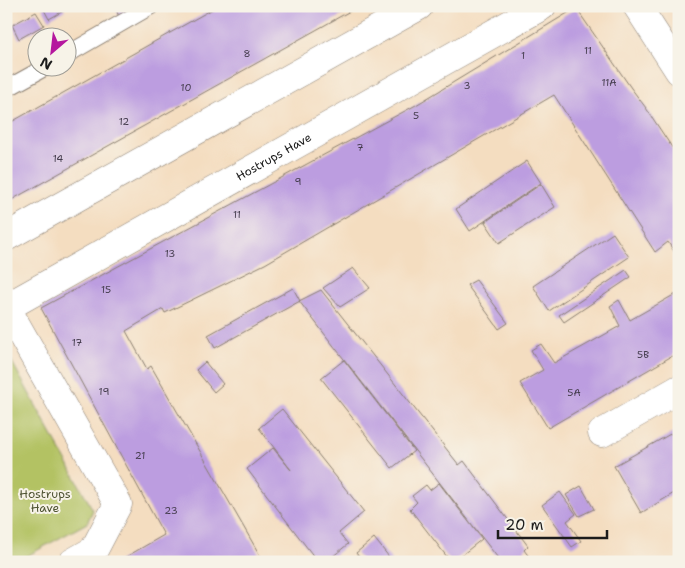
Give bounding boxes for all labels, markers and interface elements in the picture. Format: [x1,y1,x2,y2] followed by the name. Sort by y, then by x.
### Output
[28,28,78,78] north arrow
[584,44,592,57] house number: 11
[244,47,251,60] house number: 8
[521,49,525,62] house number: 1
[37,53,55,74] text: N
[602,76,616,89] house number: 11A
[464,79,471,92] house number: 3
[181,81,191,94] house number: 10
[413,109,419,122] house number: 5
[119,115,129,128] house number: 12
[233,129,315,185] street label: Hostrups Have
[357,141,364,154] house number: 7
[53,152,63,165] house number: 14
[295,175,302,188] house number: 9
[233,208,241,221] house number: 11
[165,247,175,260] house number: 13
[101,283,111,296] house number: 15
[72,336,82,349] house number: 17
[637,348,649,361] house number: 5B
[99,385,109,398] house number: 19
[567,386,581,399] house number: 5A
[135,449,145,462] house number: 21
[19,486,71,516] park label: Hostrups Have
[164,504,178,517] house number: 23
[498,508,606,540] scale bar
[505,515,544,535] text: 20 m

